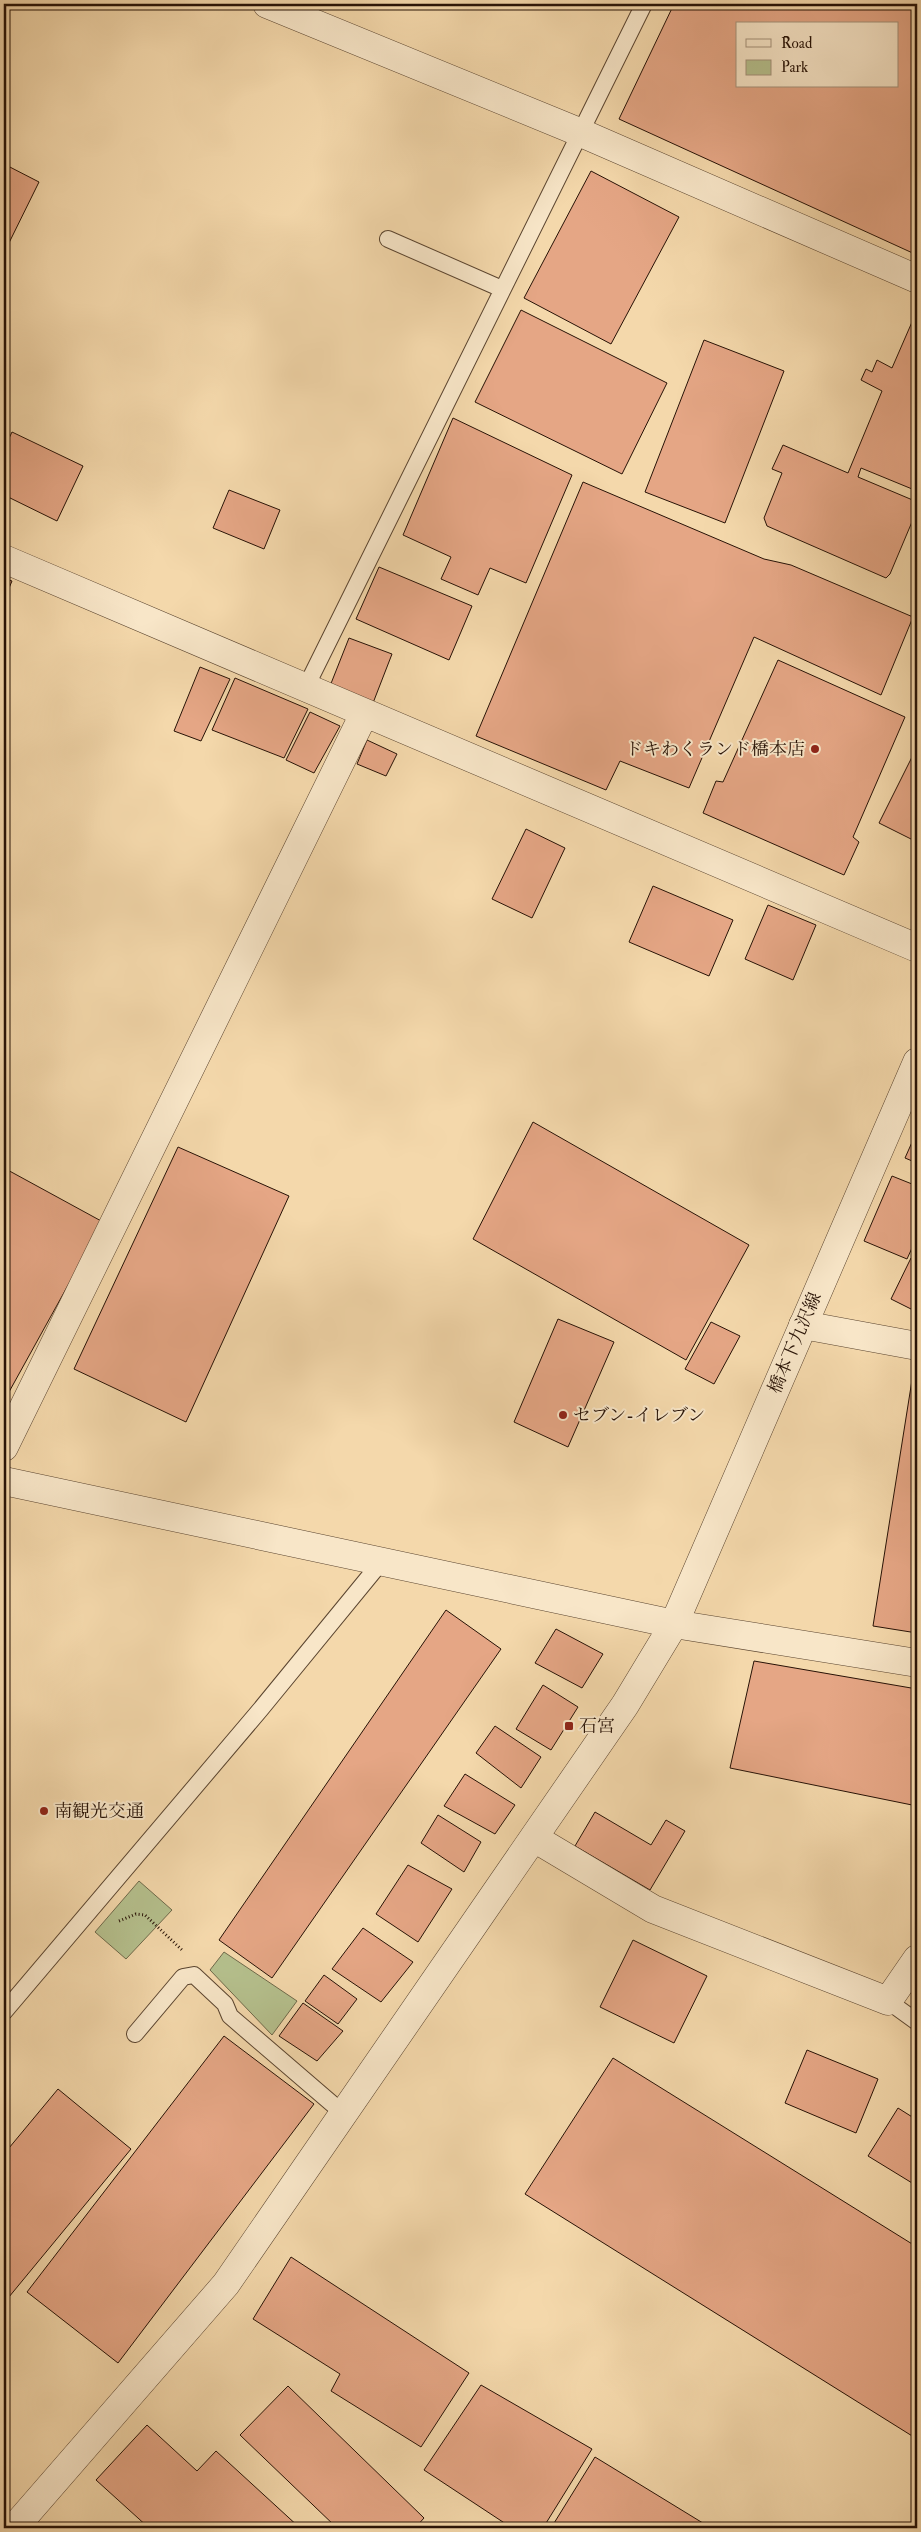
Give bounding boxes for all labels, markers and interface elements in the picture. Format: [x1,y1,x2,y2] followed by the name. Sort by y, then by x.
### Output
[736,22,898,88] legend
[781,34,813,53] text: Road
[781,58,808,77] text: Park
[625,738,805,761] place label: ドキわくランド橋本店
[809,743,821,755] marker: ドキわくランド橋本店
[763,1289,827,1397] street label: 橋本下九沢線
[573,1404,705,1427] place label: セブン-イレブン
[557,1409,569,1421] marker: セブン-イレブン
[579,1715,615,1738] place label: 石宮
[563,1720,575,1732] marker: 石宮
[54,1800,144,1823] place label: 南観光交通
[38,1805,50,1817] marker: 南観光交通

